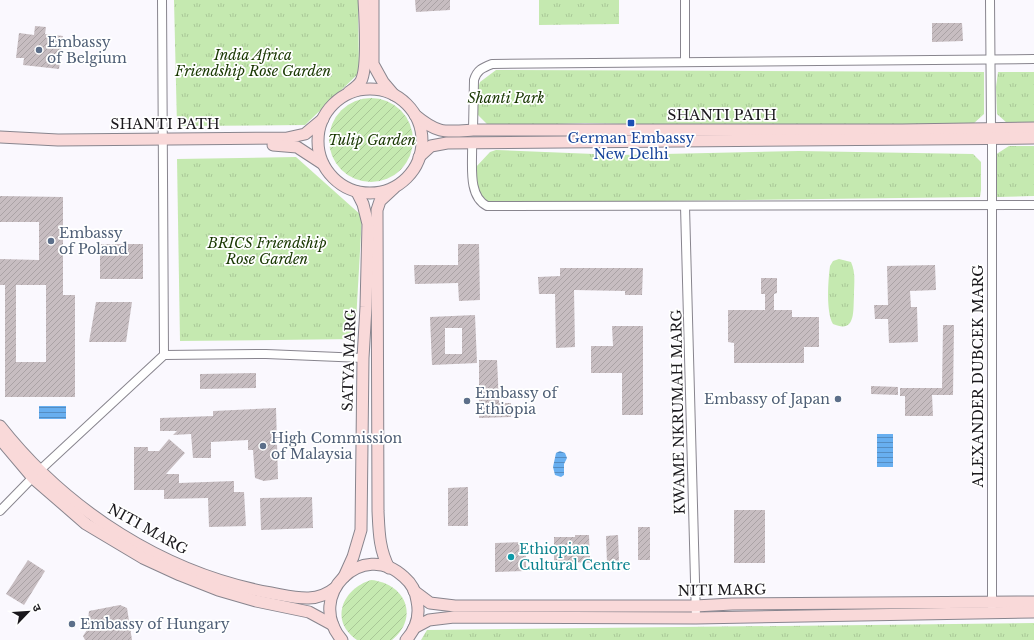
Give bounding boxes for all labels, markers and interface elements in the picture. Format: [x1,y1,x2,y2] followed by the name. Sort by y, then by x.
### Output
[47,33,127,67] place label: Embassy of Belgium
[34,45,44,55] marker: Embassy of Belgium
[174,46,331,80] park label: India Africa Friendship Rose Garden
[468,89,544,107] park label: Shanti Park
[667,106,777,124] street label: SHANTI PATH
[110,115,220,133] street label: SHANTI PATH
[626,118,636,128] marker: German Embassy New Delhi
[568,129,695,163] place label: German Embassy New Delhi
[328,131,416,149] park label: Tulip Garden
[59,224,128,258] place label: Embassy of Poland
[206,234,327,268] park label: BRICS Friendship Rose Garden
[46,236,56,246] marker: Embassy of Poland
[969,264,987,489] street label: ALEXANDER DUBCEK MARG
[338,308,360,412] street label: SATYA MARG
[667,309,689,515] street label: KWAME NKRUMAH MARG
[475,384,559,418] place label: Embassy of Ethiopia
[704,390,830,408] place label: Embassy of Japan
[833,394,843,404] marker: Embassy of Japan
[462,396,472,406] marker: Embassy of Ethiopia
[271,429,403,463] place label: High Commission of Malaysia
[258,441,268,451] marker: High Commission of Malaysia
[105,500,191,558] street label: NITI MARG
[519,540,631,574] place label: Ethiopian Cultural Centre
[506,552,516,562] marker: Ethiopian Cultural Centre
[678,580,766,600] street label: NITI MARG
[8,592,48,632] north arrow
[29,602,45,614] text: उ
[80,615,230,633] place label: Embassy of Hungary
[67,619,77,629] marker: Embassy of Hungary

